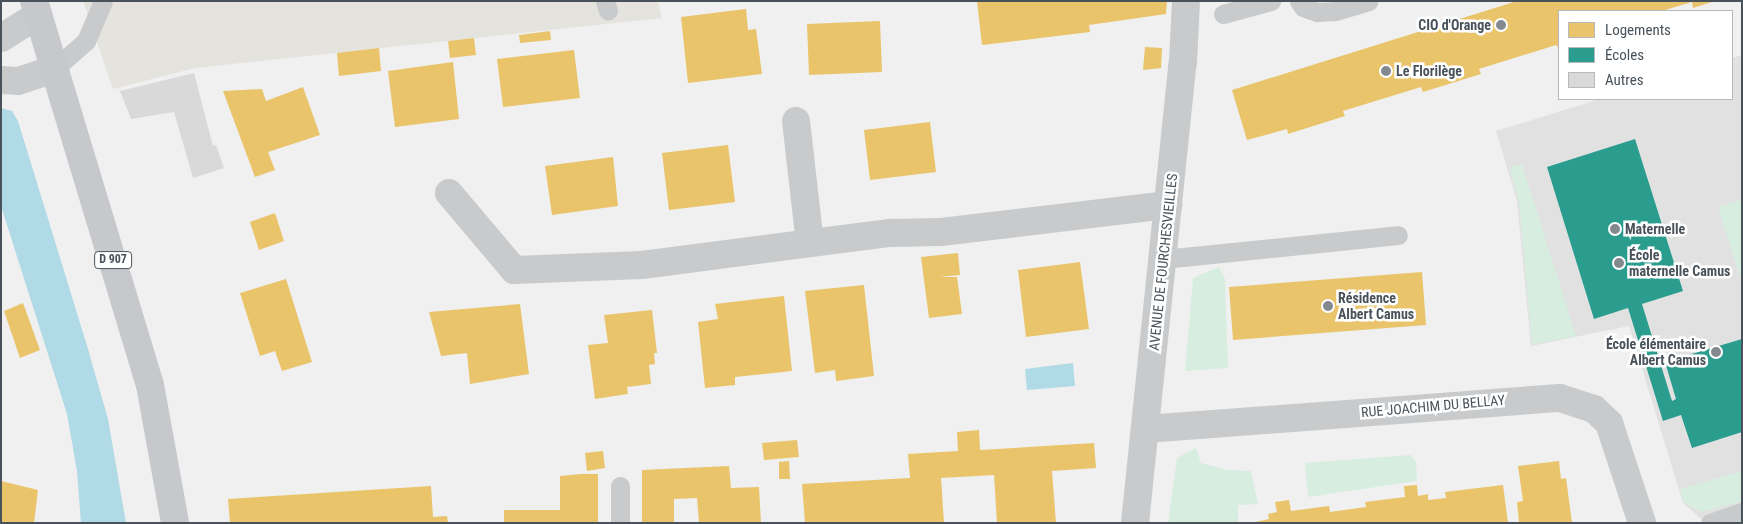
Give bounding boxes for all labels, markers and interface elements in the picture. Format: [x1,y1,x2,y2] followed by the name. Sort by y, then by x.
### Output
[1558,10,1733,100] legend
[1418,17,1491,33] place label: CIO d'Orange
[1495,19,1507,31] marker: CIO d'Orange
[1605,21,1671,39] text: Logements
[1605,46,1644,64] text: Écoles
[1396,63,1462,79] place label: Le Florilège
[1380,65,1392,77] marker: Le Florilège
[1605,71,1644,89] text: Autres
[1145,173,1181,351] street label: AVENUE DE FOURCHESVIEILLES
[1625,221,1685,237] place label: Maternelle
[1609,223,1621,235] marker: Maternelle
[1629,247,1730,280] place label: École maternelle Camus
[93,250,133,270] road number: D 907
[1613,257,1625,269] marker: École maternelle Camus
[1338,290,1414,322] place label: Résidence Albert Camus
[1322,300,1334,312] marker: Résidence Albert Camus
[1606,336,1706,368] place label: École élémentaire Albert Camus
[1710,346,1722,358] marker: École élémentaire Albert Camus
[1360,391,1506,421] street label: RUE JOACHIM DU BELLAY

